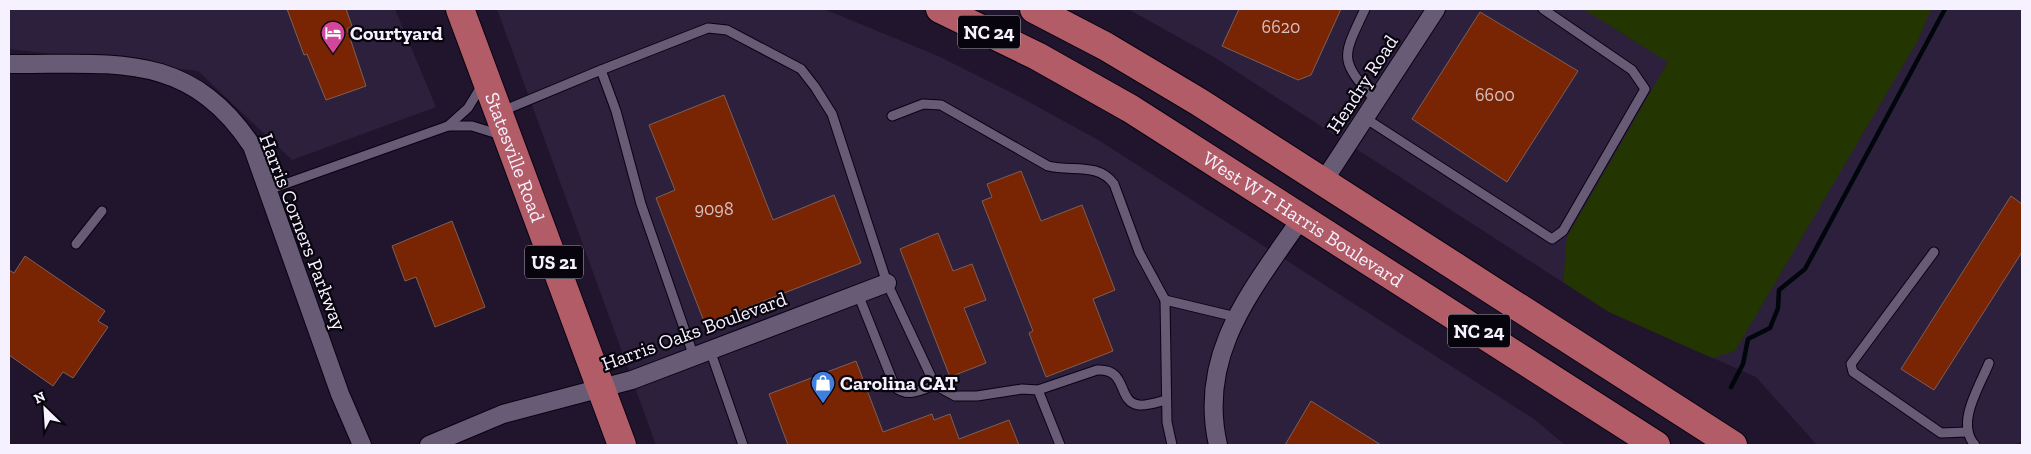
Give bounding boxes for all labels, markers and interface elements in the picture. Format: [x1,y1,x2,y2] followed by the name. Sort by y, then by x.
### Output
[958,16,1020,48] road number: NC 24
[1262,16,1300,38] house number: 6620
[320,20,346,54] hotel icon: Courtyard
[350,21,443,45] place label: Courtyard
[1321,30,1403,138] street label: Hendry Road
[1475,84,1515,106] house number: 6600
[480,89,550,225] street label: Statesville Road
[254,130,352,335] street label: Harris Corners Parkway
[1198,146,1408,292] street label: West W T Harris Boulevard
[694,198,734,220] house number: 9098
[525,246,583,278] road number: US 21
[598,286,790,376] street label: Harris Oaks Boulevard
[1448,314,1510,348] road number: NC 24
[810,370,836,404] shop icon: Carolina CAT
[840,371,958,395] place label: Carolina CAT
[20,384,70,434] north arrow
[31,388,48,408] text: N

